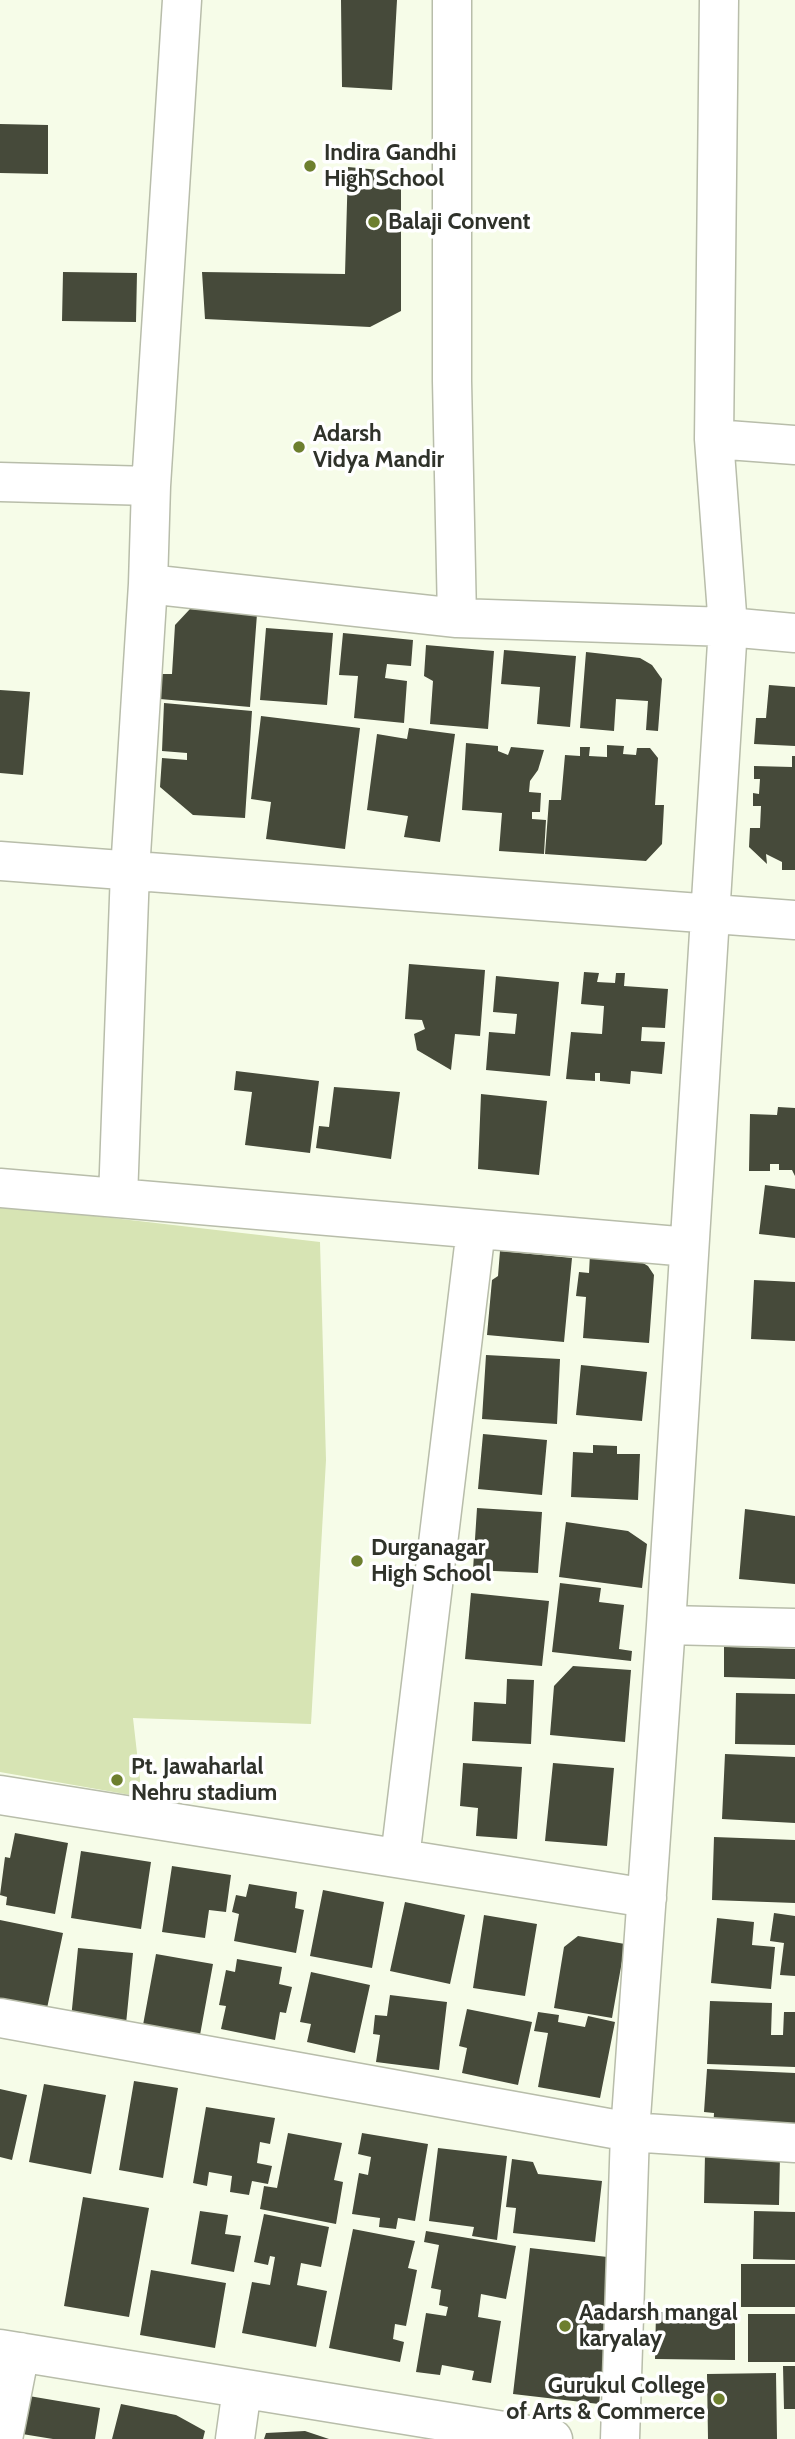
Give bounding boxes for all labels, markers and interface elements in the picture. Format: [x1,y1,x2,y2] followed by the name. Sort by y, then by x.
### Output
[324,139,456,193] place label: Indira Gandhi High School
[302,158,318,174] marker: Indira Gandhi High School
[388,208,530,236] place label: Balaji Convent
[366,214,382,230] marker: Balaji Convent
[313,420,444,474] place label: Adarsh Vidya Mandir
[291,439,307,455] marker: Adarsh Vidya Mandir
[371,1534,491,1588] place label: Durganagar High School
[349,1553,365,1569] marker: Durganagar High School
[131,1753,277,1807] place label: Pt. Jawaharlal Nehru stadium
[109,1772,125,1788] marker: Pt. Jawaharlal Nehru stadium
[579,2299,738,2353] place label: Aadarsh mangal karyalay
[557,2318,573,2334] marker: Aadarsh mangal karyalay
[506,2372,705,2426] place label: Gurukul College of Arts & Commerce
[711,2391,727,2407] marker: Gurukul College of Arts & Commerce

